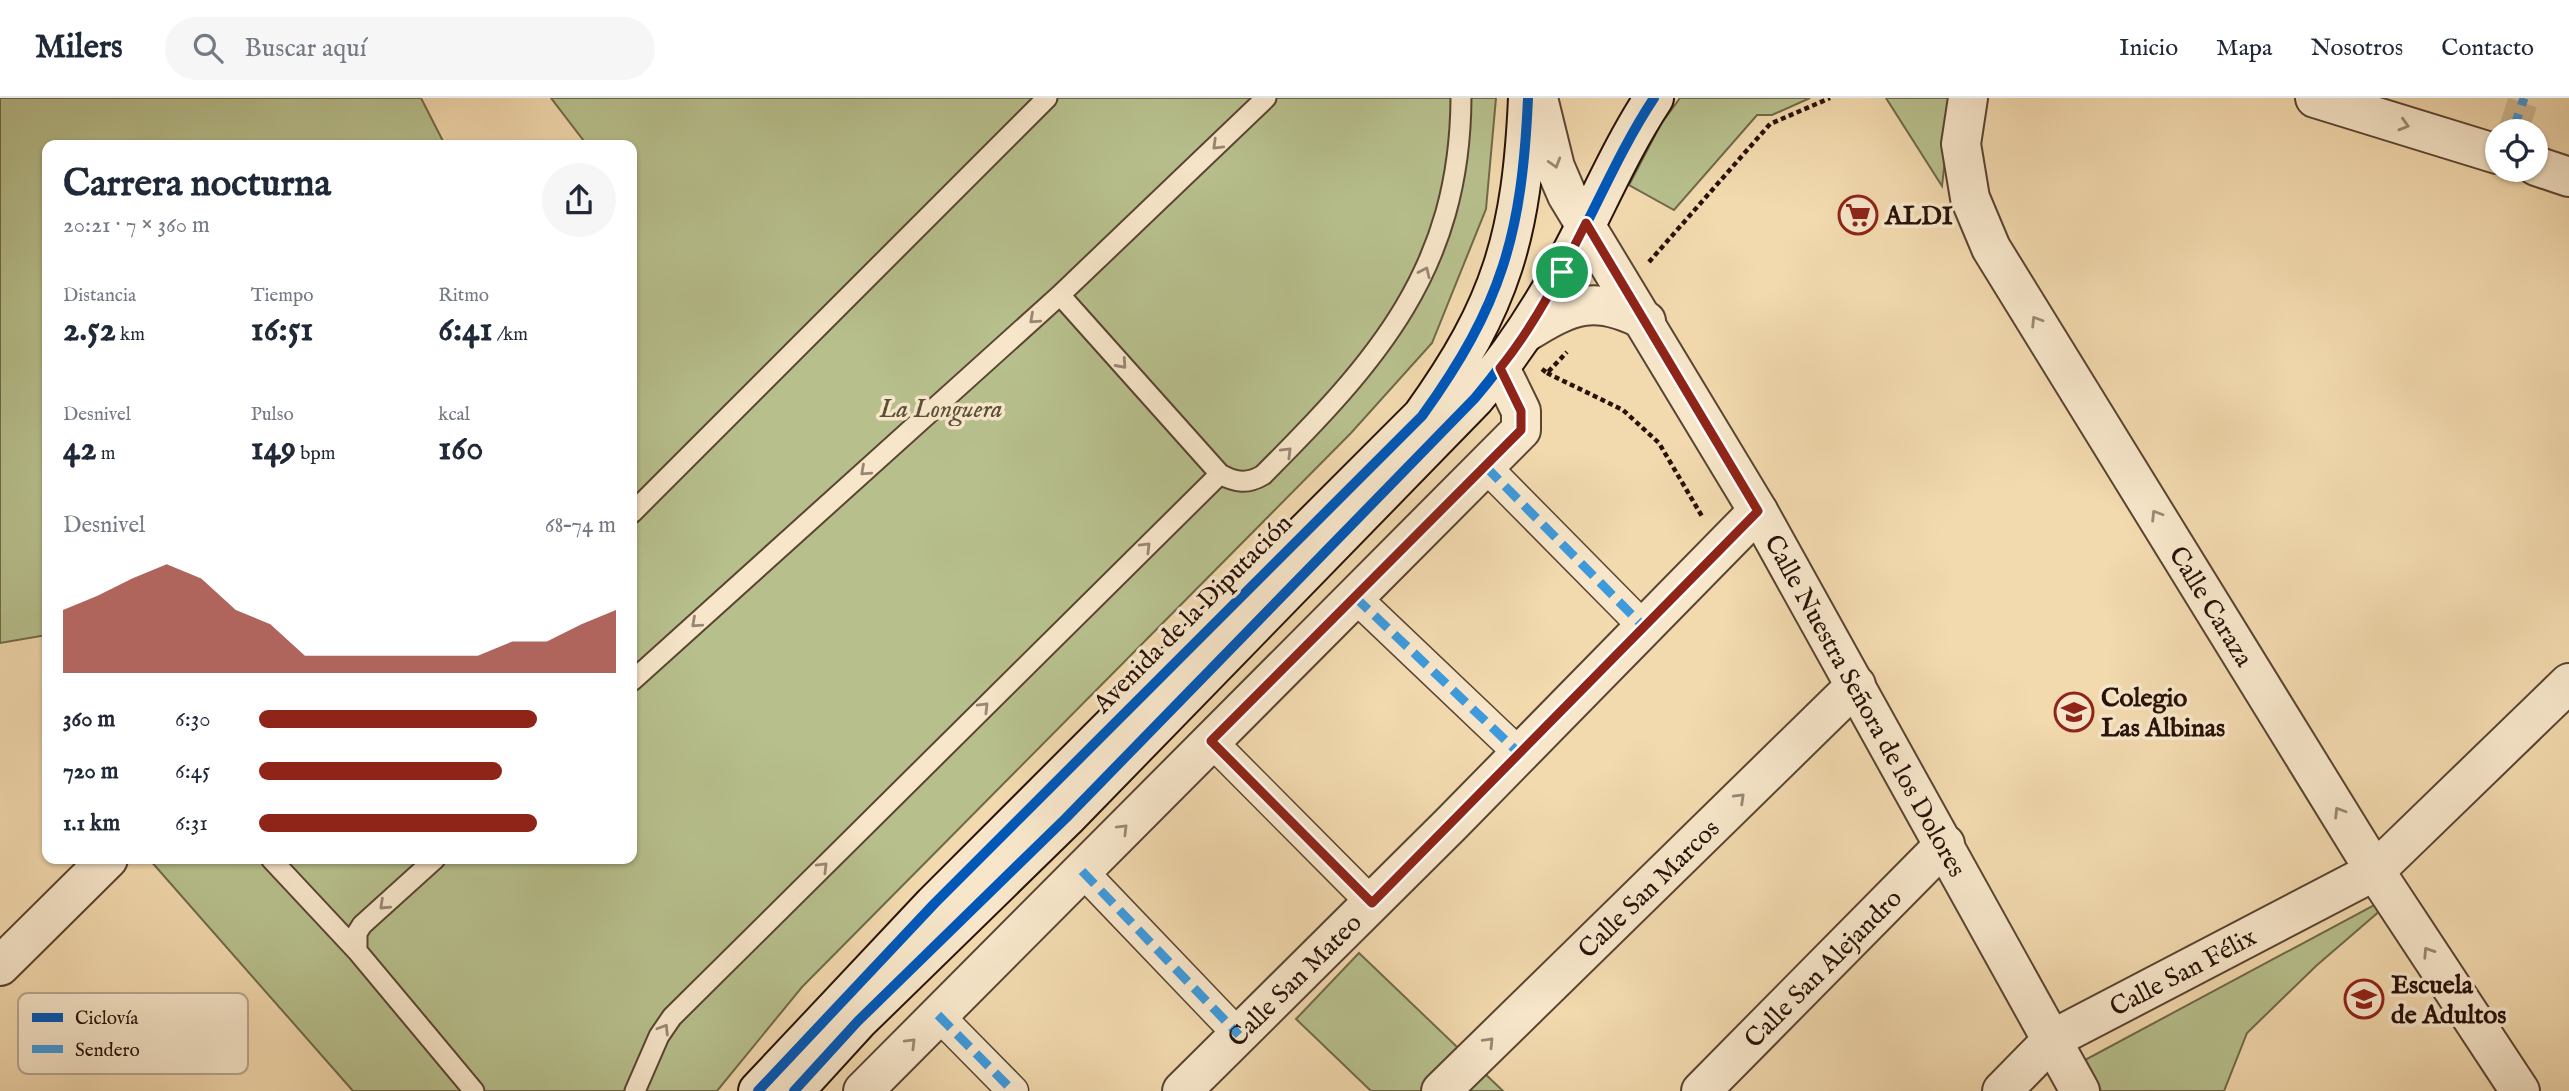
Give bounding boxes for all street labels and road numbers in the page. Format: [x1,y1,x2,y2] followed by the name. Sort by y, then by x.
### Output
[1086,507,1300,721] street label: Avenida de la Diputación
[1756,529,1973,883] street label: Calle Nuestra Señora de los Dolores
[2161,540,2260,674] street label: Calle Caraza
[1572,813,1727,966] street label: Calle San Marcos
[1738,882,1910,1056] street label: Calle San Alejandro
[1221,907,1369,1055] street label: Calle San Mateo
[2104,921,2262,1025] street label: Calle San Félix

